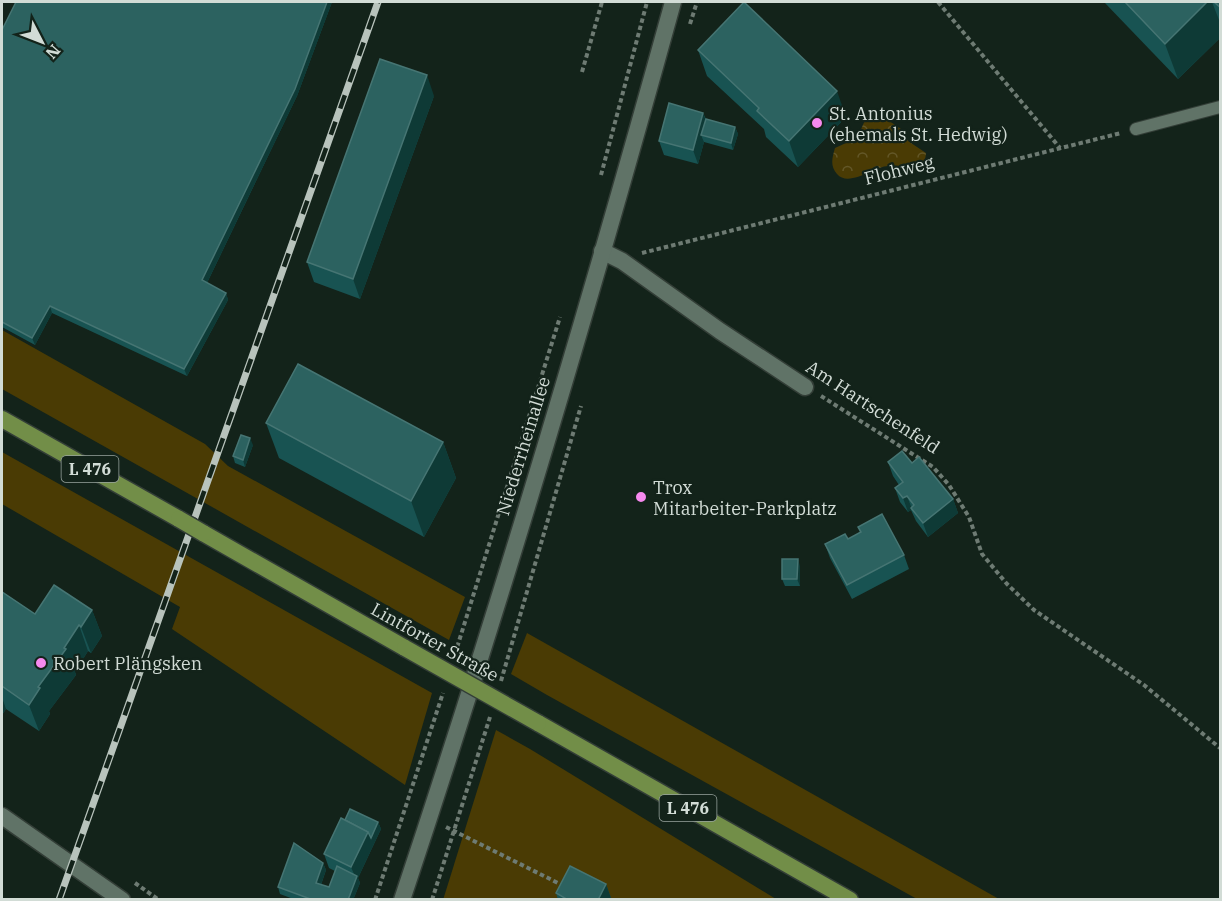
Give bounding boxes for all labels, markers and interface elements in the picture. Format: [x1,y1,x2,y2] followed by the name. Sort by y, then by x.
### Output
[12,12,72,72] north arrow
[41,41,65,63] text: N
[829,102,1008,146] place label: St. Antonius (ehemals St. Hedwig)
[810,116,824,130] marker: St. Antonius (ehemals St. Hedwig)
[862,150,937,190] street label: Flohweg
[802,355,944,459] street label: Am Hartschenfeld
[491,374,555,518] street label: Niederrheinallee
[62,456,118,482] road number: L 476
[653,476,837,520] place label: Trox Mitarbeiter-Parkplatz
[634,490,648,504] marker: Trox Mitarbeiter-Parkplatz
[367,597,503,687] street label: Lintforter Straße
[53,652,202,675] place label: Robert Plängsken
[34,656,48,670] marker: Robert Plängsken
[660,795,716,821] road number: L 476

